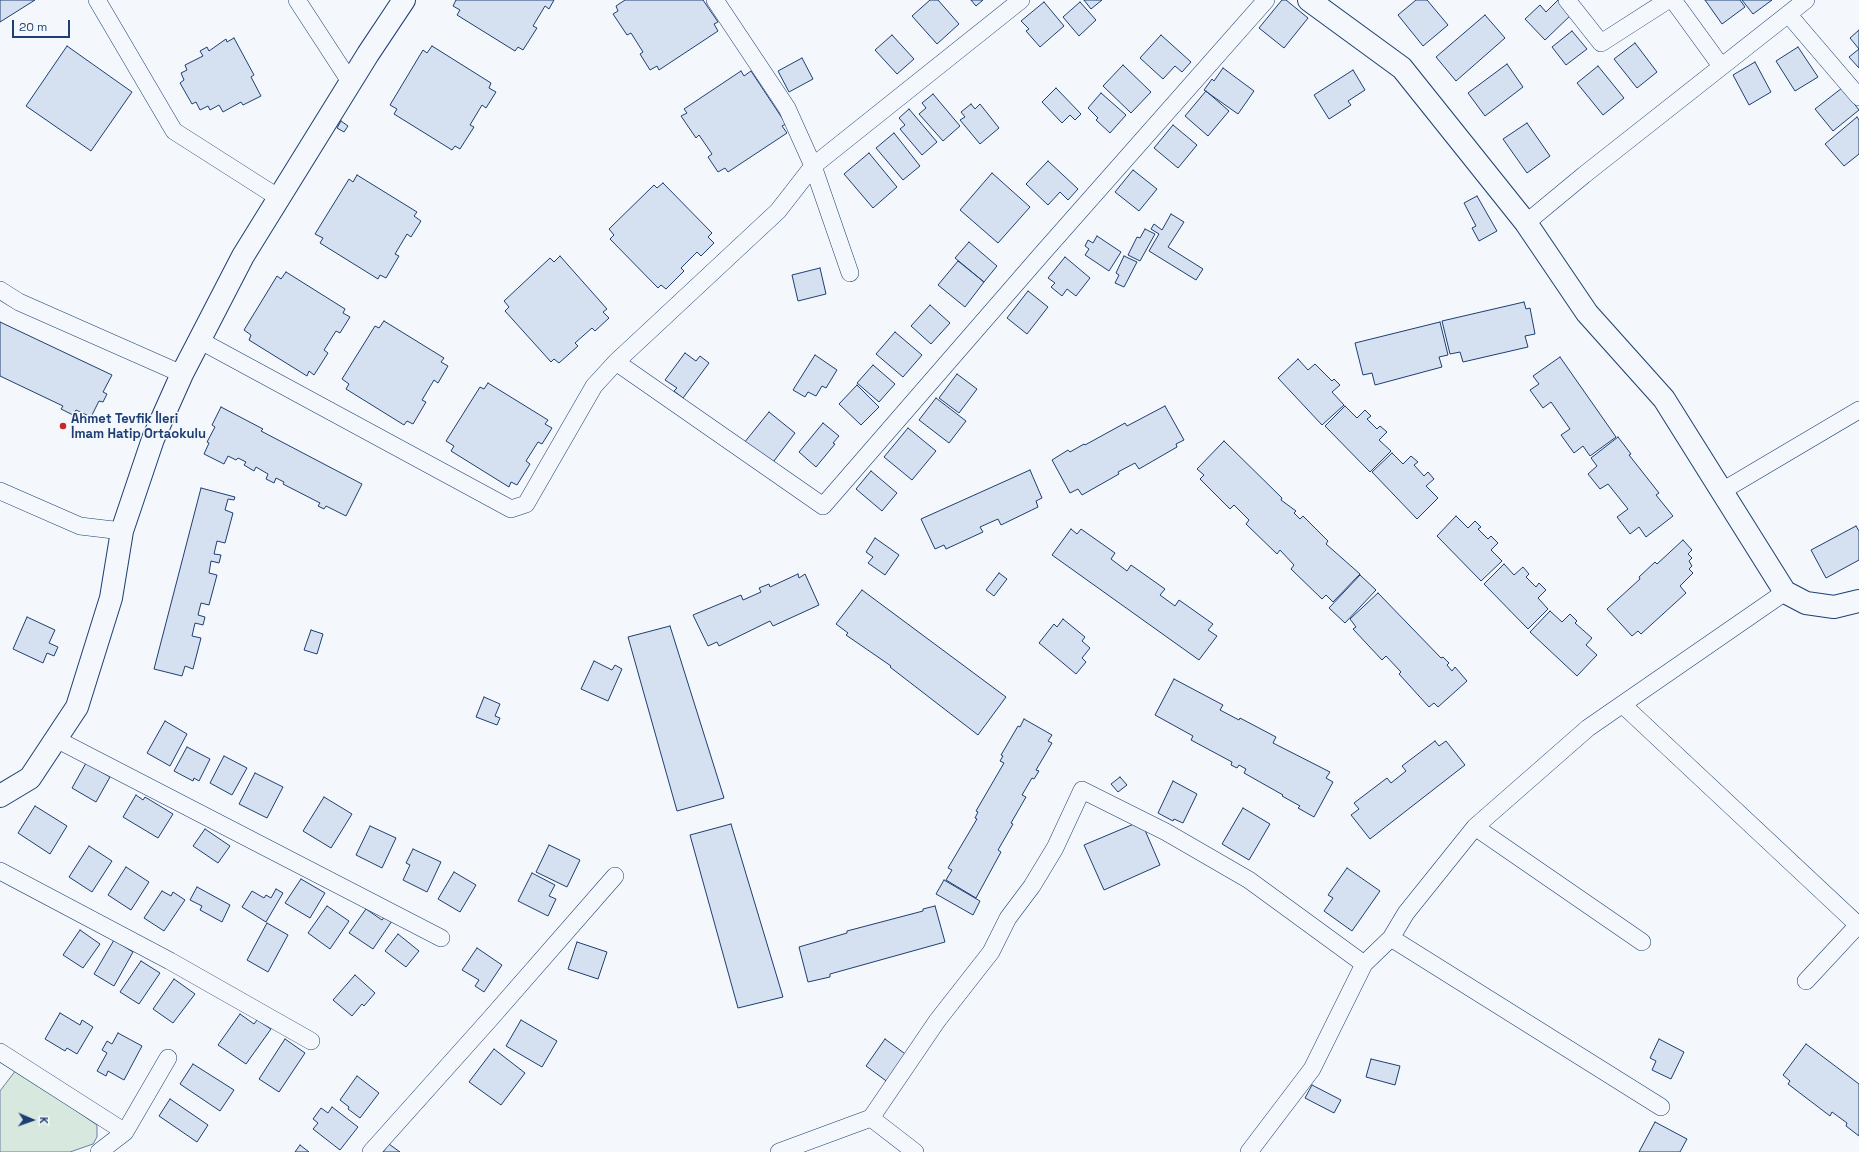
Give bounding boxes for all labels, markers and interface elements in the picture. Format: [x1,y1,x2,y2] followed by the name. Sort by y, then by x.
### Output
[14,12,72,38] scale bar
[19,19,47,35] text: 20 m
[71,411,206,442] place label: Ahmet Tevfik İleri İmam Hatip Ortaokulu
[58,421,68,431] marker: Ahmet Tevfik İleri İmam Hatip Ortaokulu
[12,1100,52,1140] north arrow
[37,1117,51,1124] text: K

